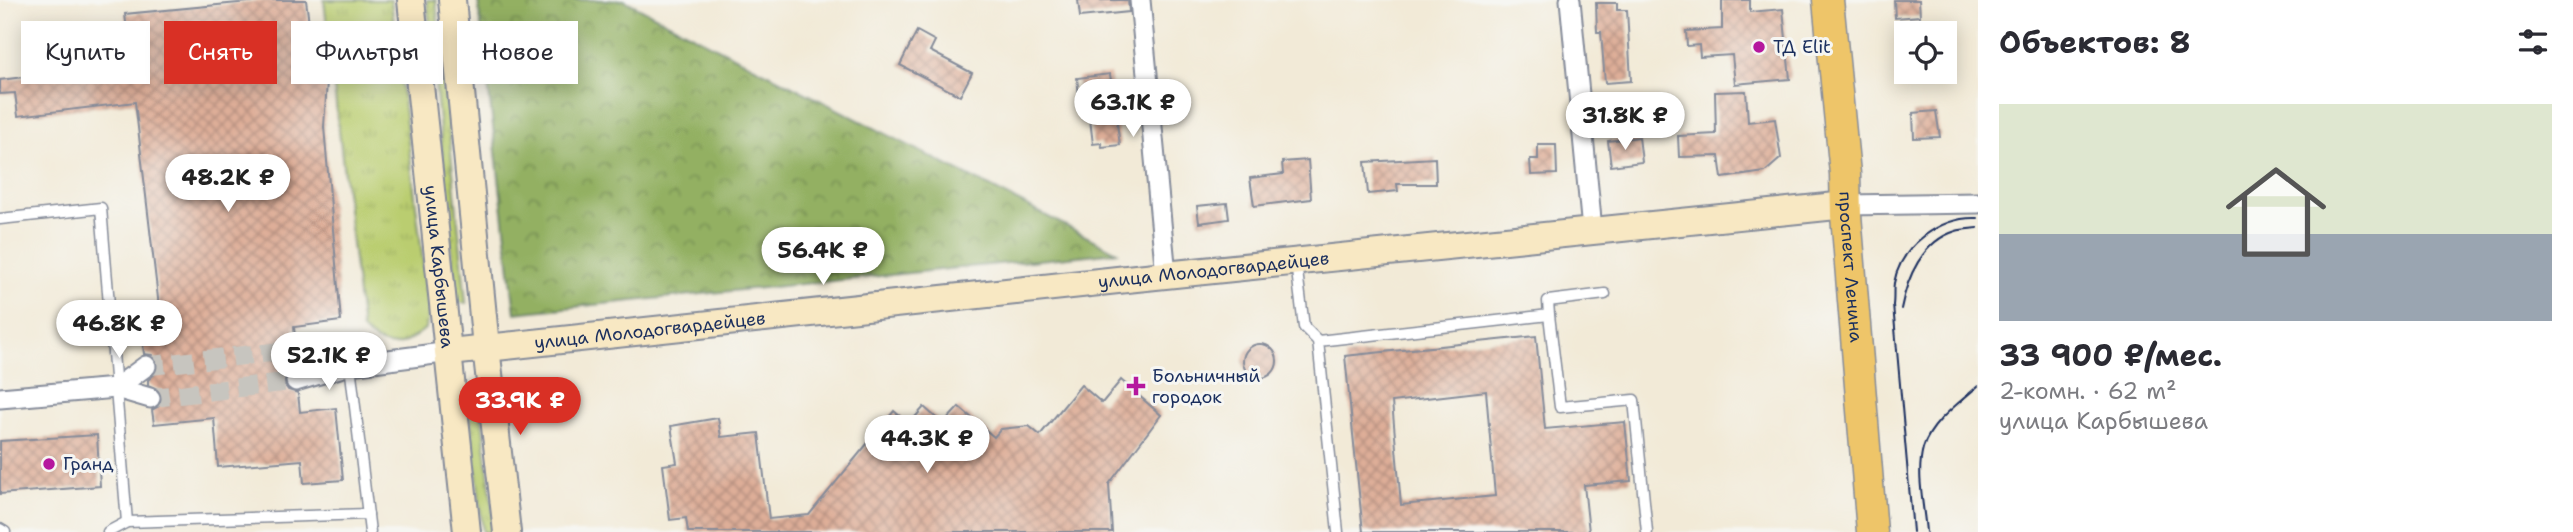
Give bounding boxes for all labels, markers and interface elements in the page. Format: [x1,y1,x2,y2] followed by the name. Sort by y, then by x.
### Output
[21,21,150,84] chip: Купить
[164,21,277,84] chip: Снять
[291,21,443,84] chip: Фильтры
[457,21,578,84] chip: Новое
[1894,21,1957,84] map controls
[1894,21,1957,84] button: locate
[1999,22,2191,63] text: Объектов: 8
[2514,23,2552,61] icon: filters
[1773,35,1831,59] place label: ТД Elit
[1751,39,1767,55] marker: ТД Elit
[1068,80,1198,139] pin: 63.1K ₽
[1090,87,1176,117] text: 63.1K ₽
[1560,92,1690,152] pin: 31.8K ₽
[1582,100,1668,130] text: 31.8K ₽
[2213,149,2339,275] icon: home
[163,154,293,214] pin: 48.2K ₽
[181,162,275,192] text: 48.2K ₽
[419,184,460,349] street label: улица Карбышева
[1833,191,1868,343] street label: проспект Ленина
[758,228,888,287] pin: 56.4K ₽
[778,235,868,265] text: 56.4K ₽
[1097,246,1330,294] street label: улица Молодогвардейцев
[54,300,184,360] pin: 46.8K ₽
[533,306,767,355] street label: улица Молодогвардейцев
[72,308,166,338] text: 46.8K ₽
[264,332,394,392] pin: 52.1K ₽
[1999,335,2222,376] text: 33 900 ₽/мес.
[287,340,371,370] text: 52.1K ₽
[1152,364,1261,409] place label: Больничный городок
[1126,376,1146,396] marker: Больничный городок
[1999,376,2177,406] text: 2-комн. · 62 m²
[455,378,585,437] pin: 33.9K ₽
[475,385,565,415] text: 33.9K ₽
[1999,406,2208,436] text: улица Карбышева
[862,416,992,475] pin: 44.3K ₽
[881,423,973,453] text: 44.3K ₽
[63,452,114,476] place label: Гранд
[41,456,57,472] marker: Гранд

